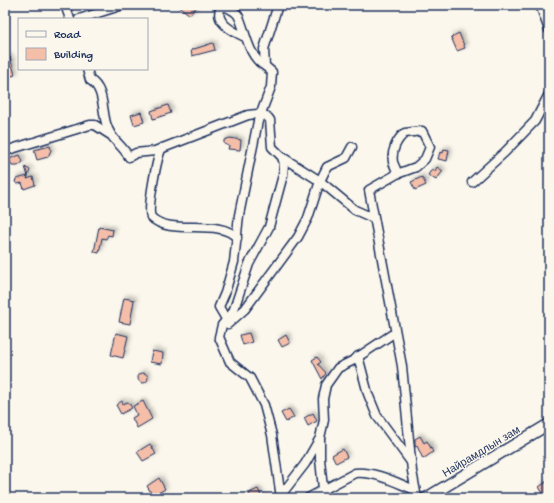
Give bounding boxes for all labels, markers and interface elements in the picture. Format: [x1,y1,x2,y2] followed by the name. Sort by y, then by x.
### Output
[18,18,148,70] legend
[54,29,81,43] text: Road
[53,49,93,63] text: Building
[441,425,523,481] street label: Найрамдлын зам

